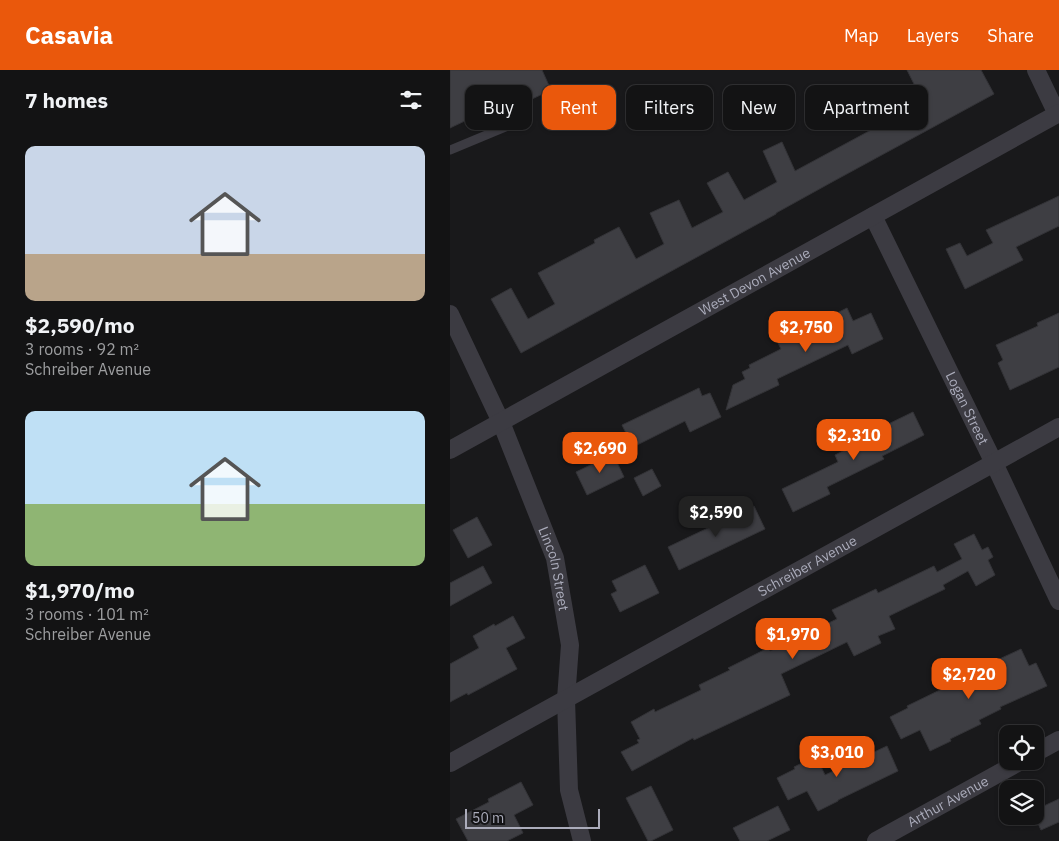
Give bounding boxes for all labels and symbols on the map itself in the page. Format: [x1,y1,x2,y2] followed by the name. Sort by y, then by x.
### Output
[696,243,814,320] street label: West Devon Avenue
[765,310,847,353] pin: $2,750
[942,369,993,448] street label: Logan Street
[813,418,895,461] pin: $2,310
[559,432,641,474] pin: $2,690
[675,496,757,538] pin: $2,590
[534,524,573,612] street label: Lincoln Street
[755,531,860,600] street label: Schreiber Avenue
[752,618,834,660] pin: $1,970
[928,658,1010,700] pin: $2,720
[796,736,878,778] pin: $3,010
[904,772,992,831] street label: Arthur Avenue
[465,806,600,829] scale bar

